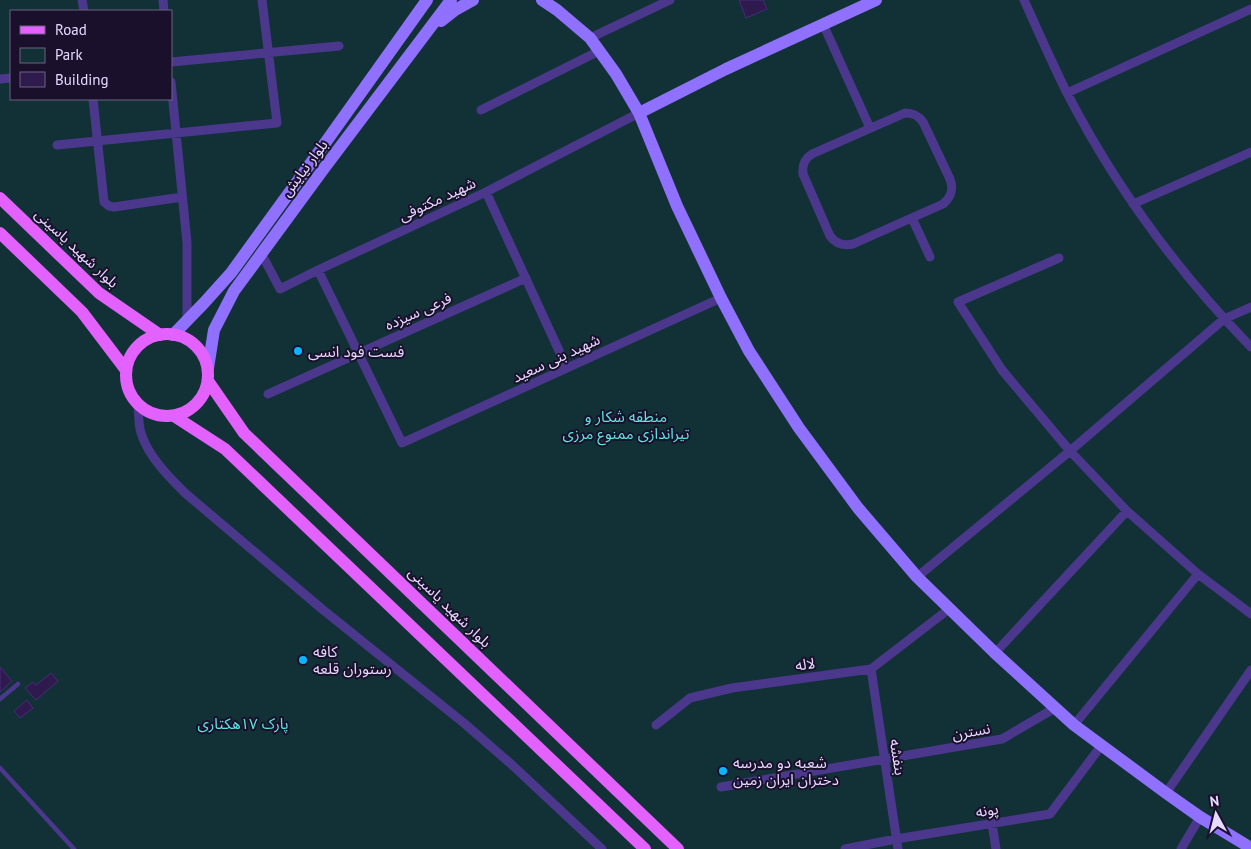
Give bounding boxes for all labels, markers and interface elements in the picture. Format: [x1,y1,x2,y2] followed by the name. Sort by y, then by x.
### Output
[10,10,172,100] legend
[55,20,87,39] text: Road
[55,45,83,64] text: Park
[55,70,109,89] text: Building
[276,136,332,200] street label: بلوار نیایش
[395,173,479,225] street label: شهید مکتوفی
[31,204,123,292] street label: بلوار شهید یاسینی
[382,288,455,334] street label: فرعی سیزده
[509,329,603,387] street label: شهید بنی سعید
[308,342,404,361] place label: فست فود انسی
[292,345,304,357] marker: فست فود انسی
[563,407,689,446] park label: منطقه شکار و تیراندازی ممنوع مرزی
[405,563,495,651] street label: بلوار شهید یاسینی
[313,642,392,678] place label: کافه رستوران قلعه
[794,653,816,675] street label: لاله
[297,654,309,666] marker: کافه رستوران قلعه
[197,714,289,734] park label: پارک ۱۷هکتاری
[950,718,992,744] street label: نسترن
[886,737,910,777] street label: بنفشه
[733,753,839,789] place label: شعبه دو مدرسه دختران ایران زمین
[717,765,729,777] marker: شعبه دو مدرسه دختران ایران زمین
[1191,789,1241,839] north arrow
[1209,792,1220,811] text: N
[974,799,1000,822] street label: پونه

